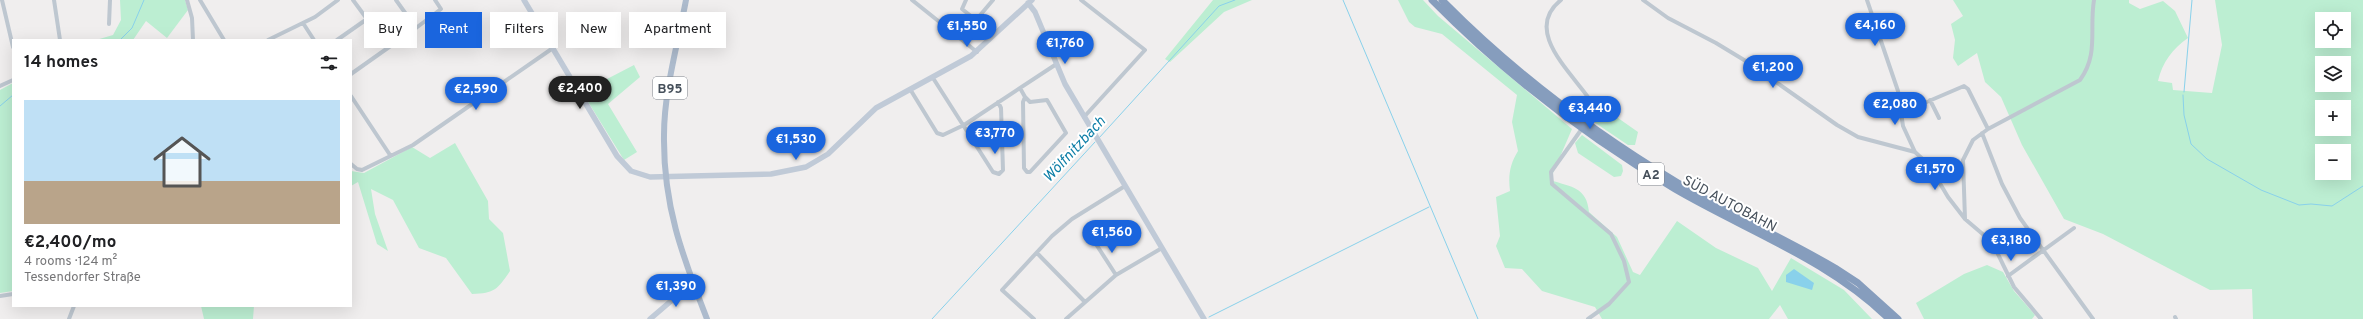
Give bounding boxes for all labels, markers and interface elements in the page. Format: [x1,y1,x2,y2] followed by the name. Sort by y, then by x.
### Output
[364,12,417,48] chip: Buy
[425,12,482,48] chip: Rent
[490,12,558,48] chip: Filters
[566,12,621,48] chip: New
[629,12,726,48] chip: Apartment
[2315,12,2351,180] map controls
[2315,12,2351,48] button: locate
[1842,13,1908,47] pin: €4,160
[934,14,1000,48] pin: €1,550
[1854,18,1896,34] text: €4,160
[946,19,988,35] text: €1,550
[1032,31,1098,65] pin: €1,760
[1046,36,1084,52] text: €1,760
[24,52,98,74] text: 14 homes
[318,52,340,74] icon: filters
[1740,55,1806,89] pin: €1,200
[2315,56,2351,92] button: layers
[1752,60,1794,76] text: €1,200
[547,76,613,110] pin: €2,400
[443,77,509,111] pin: €2,590
[653,77,687,99] road number: B95
[558,81,602,97] text: €2,400
[454,82,498,98] text: €2,590
[1862,92,1928,126] pin: €2,080
[1557,96,1623,130] pin: €3,440
[1873,97,1917,113] text: €2,080
[2315,100,2351,136] button: +
[1568,101,1612,117] text: €3,440
[1040,113,1111,187] water label: Wölfnitzbach
[962,121,1028,155] pin: €3,770
[146,126,218,198] icon: home
[975,126,1015,142] text: €3,770
[763,127,829,161] pin: €1,530
[776,132,816,148] text: €1,530
[2315,144,2351,180] button: −
[1902,157,1968,191] pin: €1,570
[1915,162,1955,178] text: €1,570
[1638,163,1664,185] road number: A2
[1679,171,1780,236] street label: SÜD AUTOBAHN
[1079,220,1145,254] pin: €1,560
[1091,225,1133,241] text: €1,560
[1978,228,2044,262] pin: €3,180
[24,232,116,254] text: €2,400/mo
[1991,233,2031,249] text: €3,180
[24,254,117,270] text: 4 rooms · 124 m²
[24,270,141,286] text: Tessendorfer Straße
[643,274,709,308] pin: €1,390
[655,279,697,295] text: €1,390

